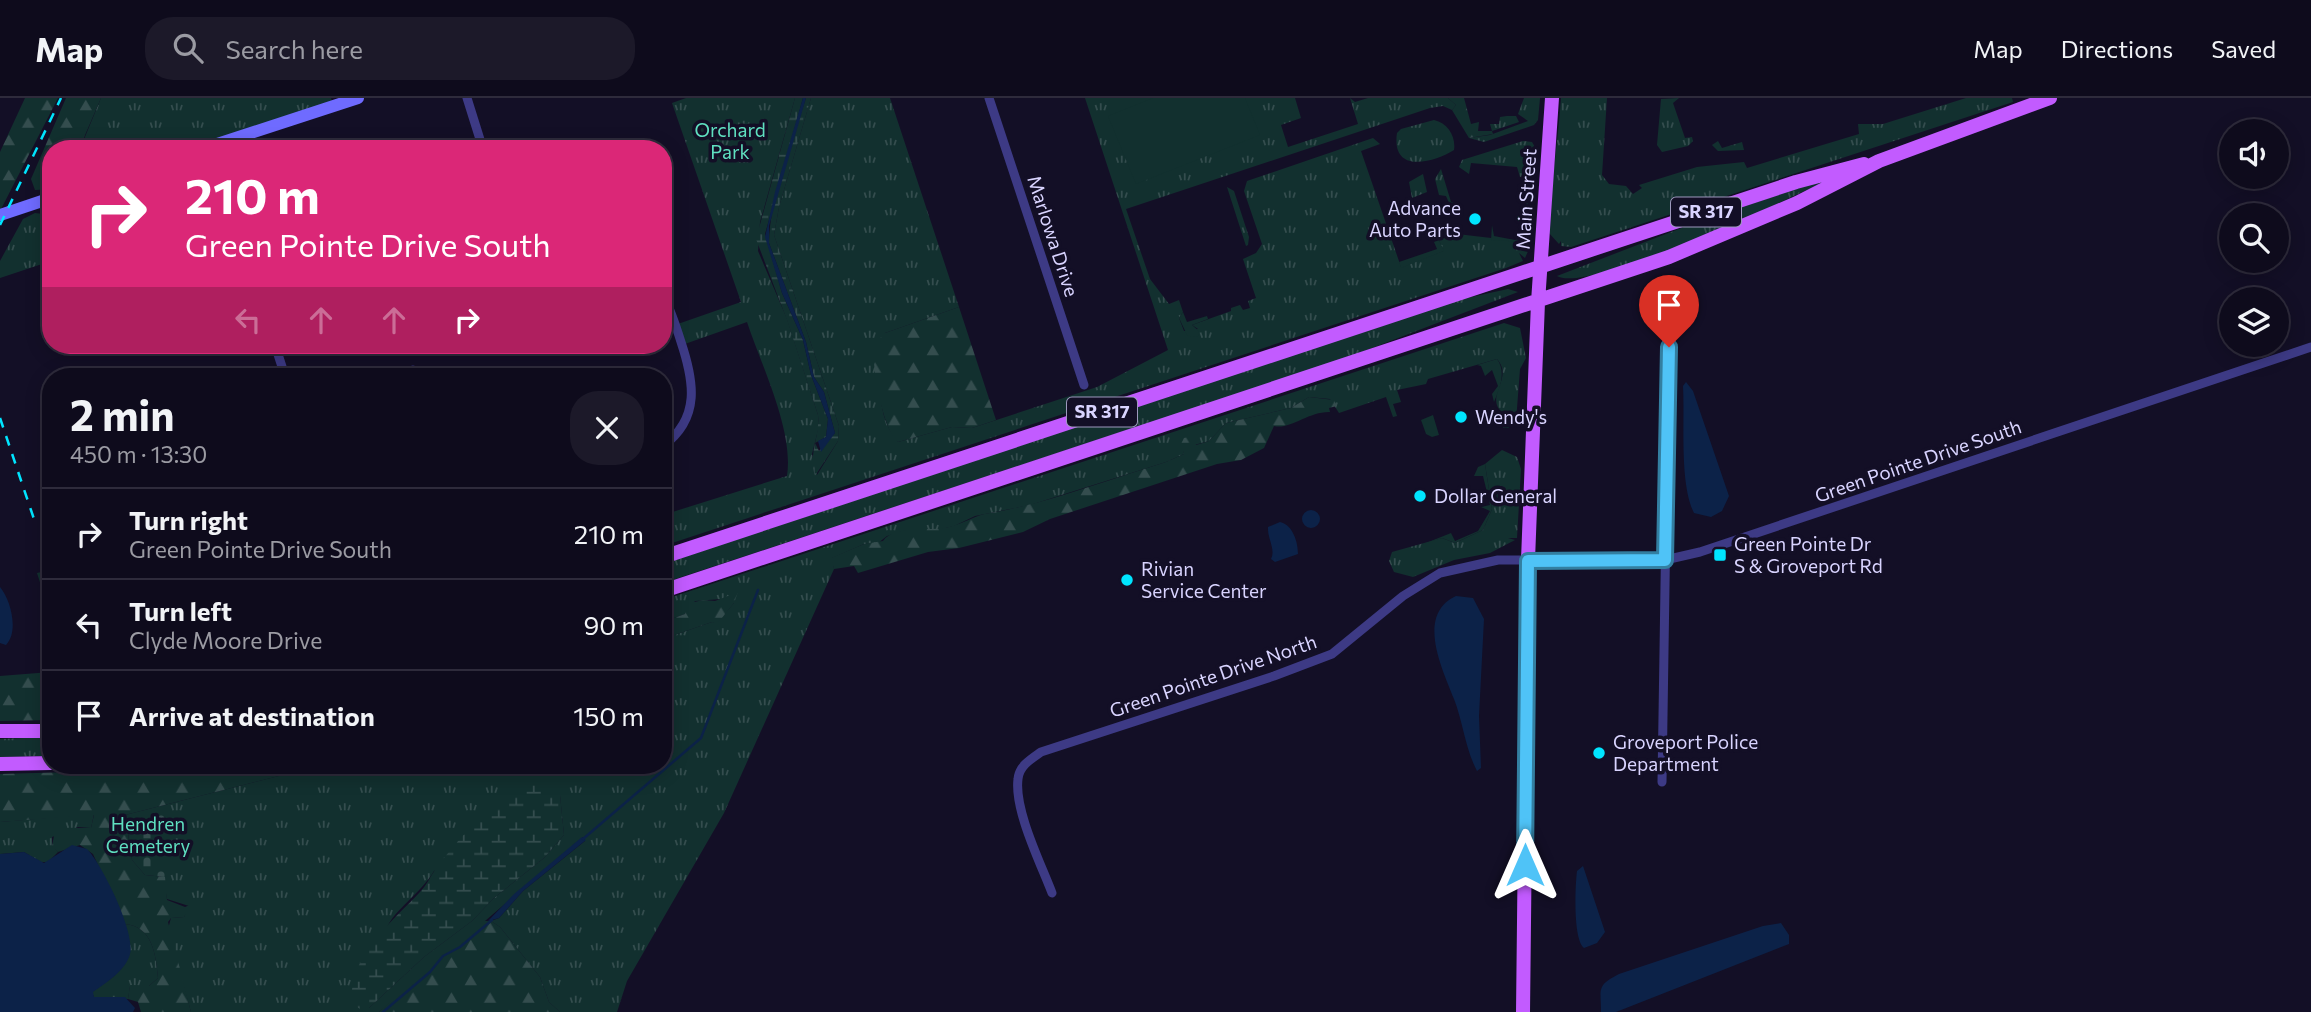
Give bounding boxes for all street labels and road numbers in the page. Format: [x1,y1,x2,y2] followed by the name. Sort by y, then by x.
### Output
[1511,148,1541,250] street label: Main Street
[1023,172,1084,299] street label: Marlowa Drive
[1671,198,1741,226] road number: SR 317
[1067,398,1137,426] road number: SR 317
[1811,414,2024,507] street label: Green Pointe Drive South
[1106,629,1319,722] street label: Green Pointe Drive North

